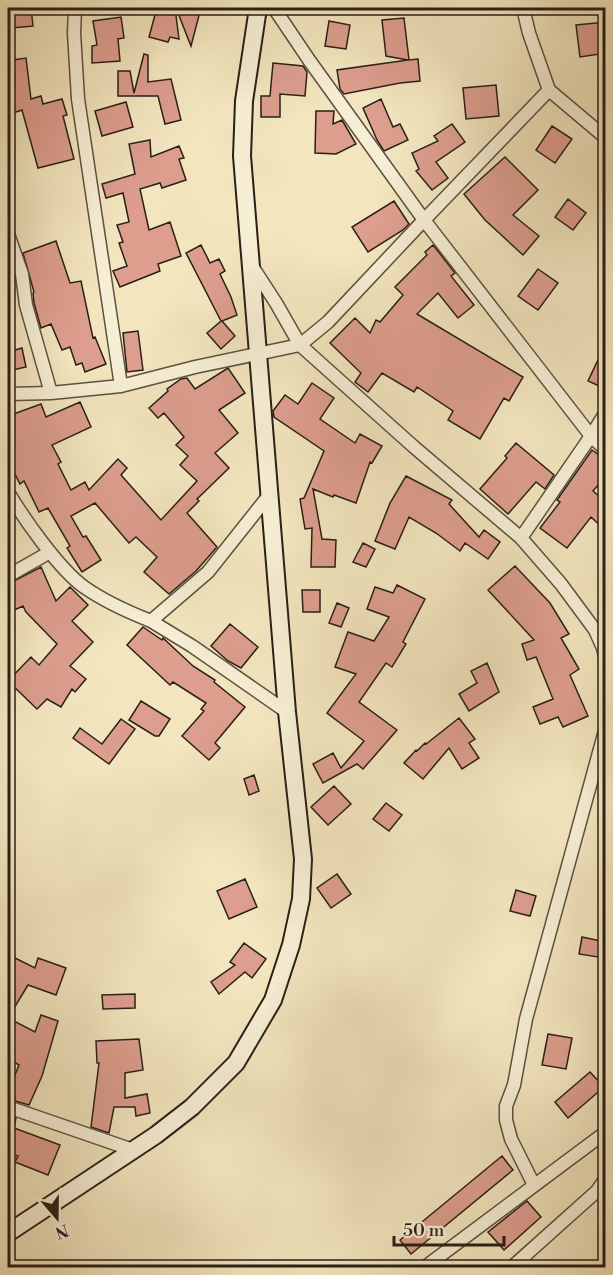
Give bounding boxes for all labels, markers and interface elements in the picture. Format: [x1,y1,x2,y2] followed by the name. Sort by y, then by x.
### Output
[27,1188,87,1248] north arrow
[394,1209,504,1247] scale bar
[403,1219,445,1242] text: 50 m
[52,1220,71,1243] text: N

